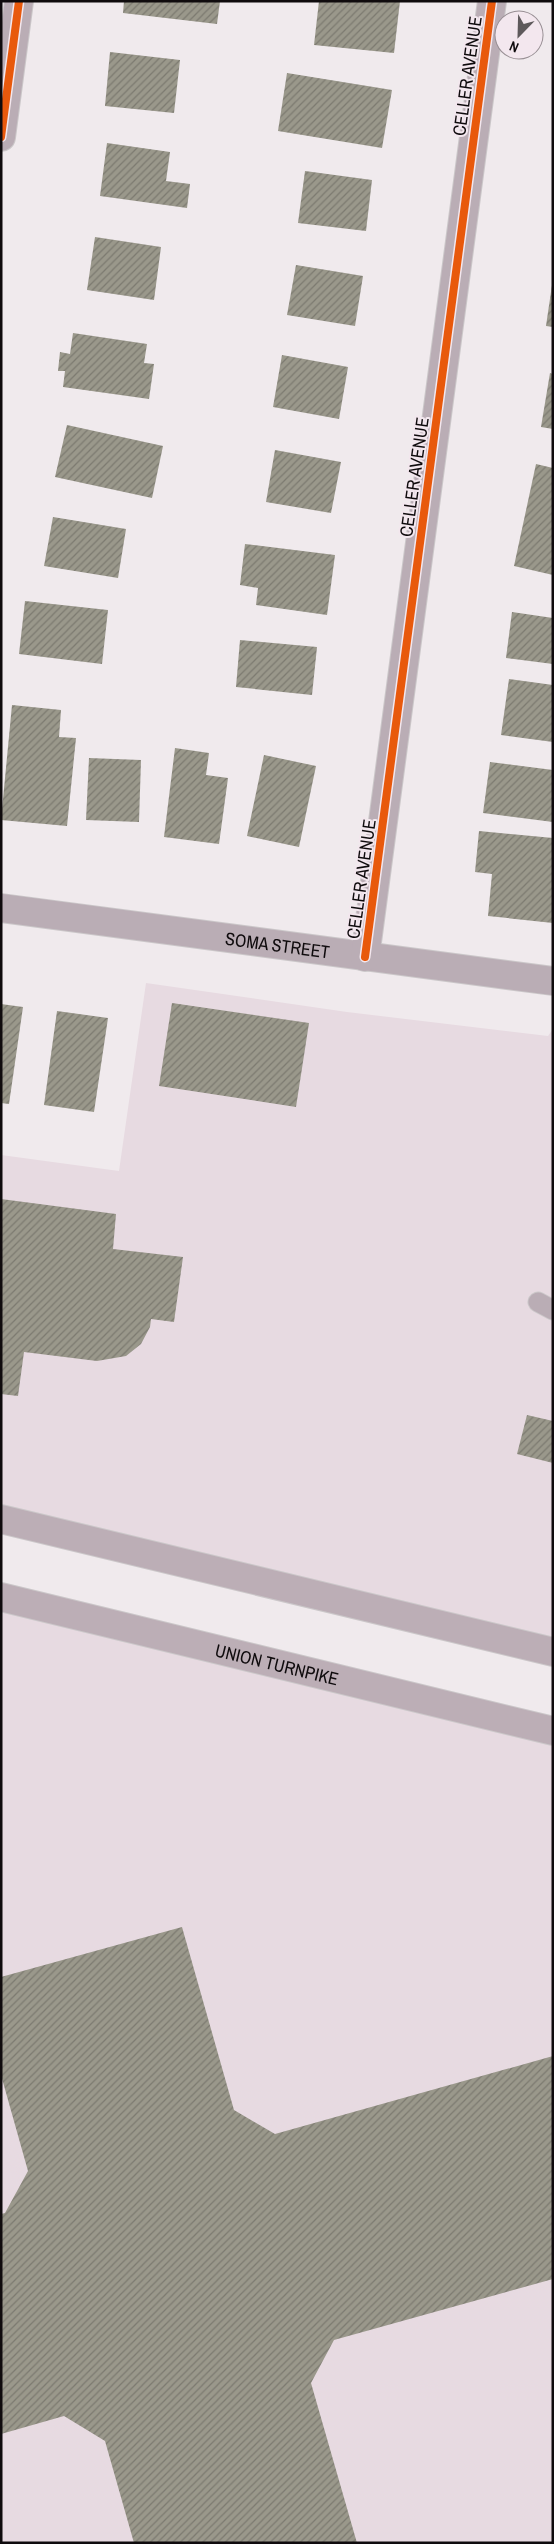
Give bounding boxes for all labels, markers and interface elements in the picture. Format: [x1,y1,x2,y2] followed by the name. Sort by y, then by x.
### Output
[494,10,544,60] north arrow
[446,15,488,137] street label: CELLER AVENUE
[507,37,521,57] text: N
[393,416,435,538] street label: CELLER AVENUE
[340,818,382,940] street label: CELLER AVENUE
[224,925,331,964] street label: SOMA STREET
[213,1637,341,1691] street label: UNION TURNPIKE

